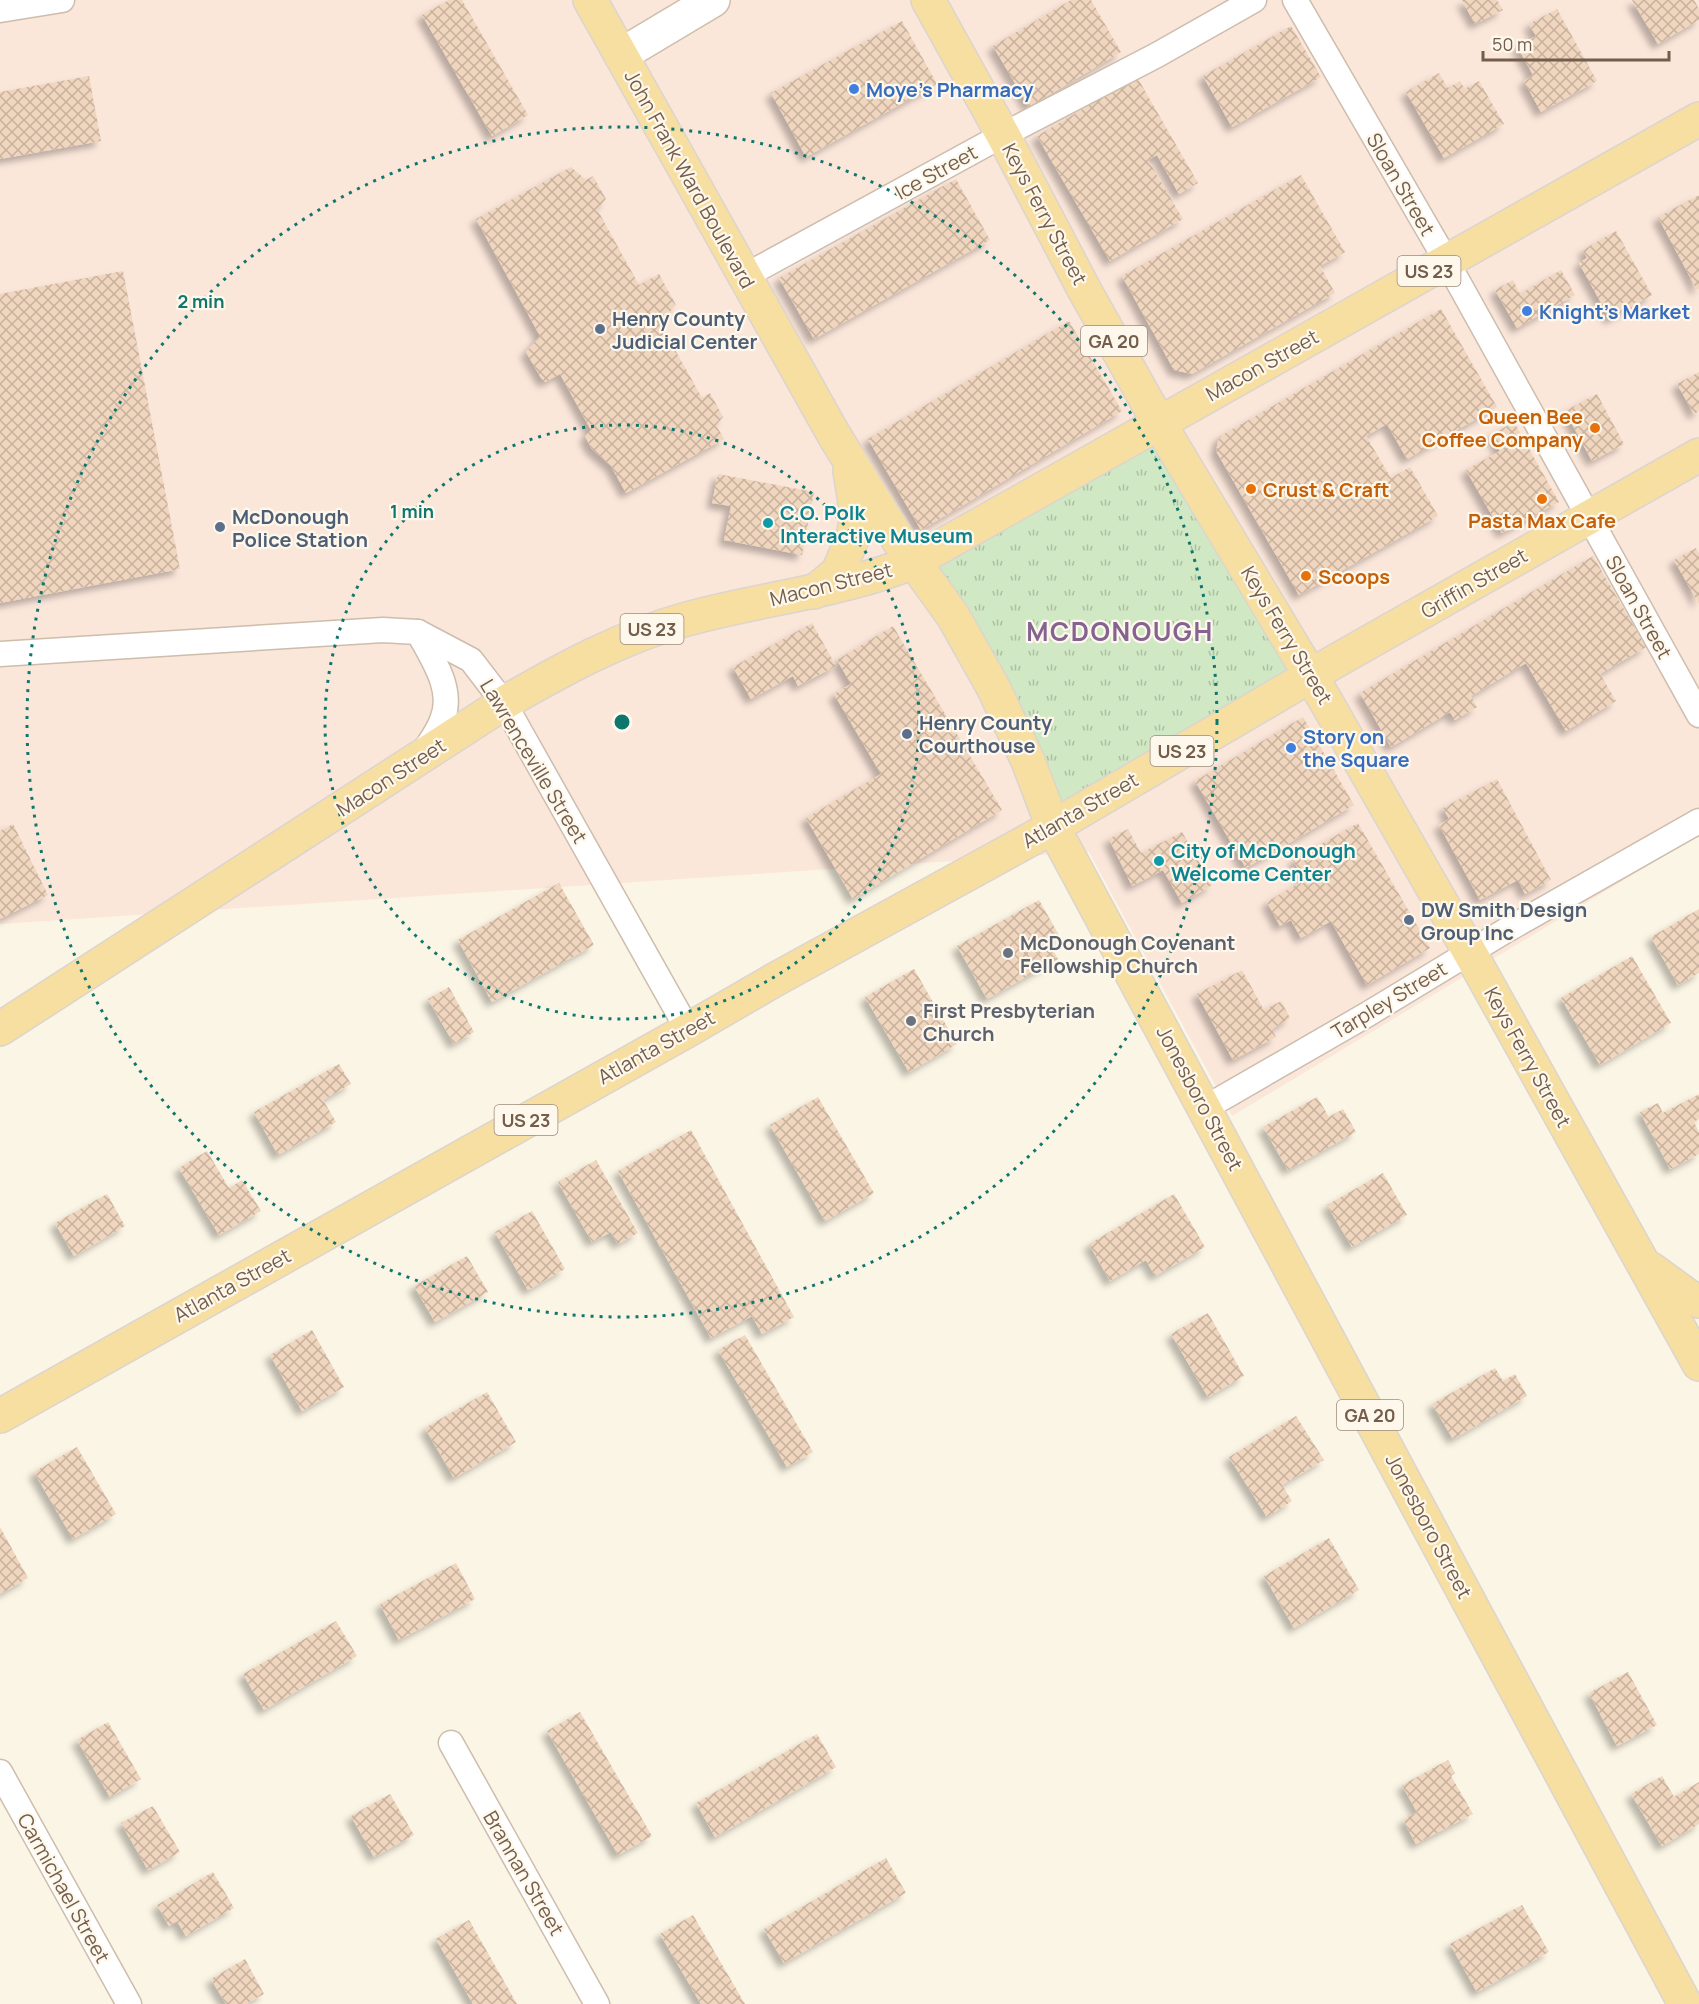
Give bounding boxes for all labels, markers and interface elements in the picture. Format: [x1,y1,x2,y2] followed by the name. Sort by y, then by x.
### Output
[1483,24,1669,62] scale bar
[1492,32,1532,56] text: 50 m
[619,65,761,293] street label: John Frank Ward Boulevard
[866,76,1034,103] place label: Moye's Pharmacy
[847,82,861,96] marker: Moye's Pharmacy
[1361,128,1441,240] street label: Sloan Street
[890,138,982,206] street label: Ice Street
[996,139,1094,289] street label: Keys Ferry Street
[1398,256,1460,286] road number: US 23
[178,289,224,313] text: 2 min
[1539,298,1690,325] place label: Knight's Market
[1520,304,1534,318] marker: Knight's Market
[612,305,758,355] place label: Henry County Judicial Center
[593,322,607,336] marker: Henry County Judicial Center
[1201,323,1323,407] street label: Macon Street
[1081,326,1147,356] road number: GA 20
[1422,403,1584,453] place label: Queen Bee Coffee Company
[1588,421,1602,435] marker: Queen Bee Coffee Company
[1263,476,1389,503] place label: Crust & Craft
[1244,482,1258,496] marker: Crust & Craft
[1535,492,1549,506] marker: Pasta Max Cafe
[390,499,434,523] text: 1 min
[780,499,973,549] place label: C.O. Polk Interactive Museum
[232,503,368,553] place label: McDonough Police Station
[1468,507,1616,534] place label: Pasta Max Cafe
[761,516,775,530] marker: C.O. Polk Interactive Museum
[213,520,227,534] marker: McDonough Police Station
[1416,542,1532,624] street label: Griffin Street
[1599,550,1679,664] street label: Sloan Street
[767,556,895,612] street label: Macon Street
[1235,561,1339,709] street label: Keys Ferry Street
[1318,563,1390,590] place label: Scoops
[1299,569,1313,583] marker: Scoops
[1026,613,1214,649] district label: MCDONOUGH
[620,614,684,644] road number: US 23
[474,674,594,848] street label: Lawrenceville Street
[919,709,1053,759] place label: Henry County Courthouse
[612,712,632,732] centre of rings
[1303,723,1410,773] place label: Story on the Square
[900,727,914,741] marker: Henry County Courthouse
[331,732,451,822] street label: Macon Street
[1150,736,1214,766] road number: US 23
[1284,741,1298,755] marker: Story on the Square
[1017,766,1143,854] street label: Atlanta Street
[1171,837,1356,887] place label: City of McDonough Welcome Center
[1152,854,1166,868] marker: City of McDonough Welcome Center
[1421,896,1587,946] place label: DW Smith Design Group Inc
[1402,913,1416,927] marker: DW Smith Design Group Inc
[1020,929,1235,979] place label: McDonough Covenant Fellowship Church
[1001,946,1015,960] marker: McDonough Covenant Fellowship Church
[1326,955,1452,1045] street label: Tarpley Street
[1478,982,1578,1132] street label: Keys Ferry Street
[923,997,1095,1047] place label: First Presbyterian Church
[593,1004,719,1090] street label: Atlanta Street
[904,1014,918,1028] marker: First Presbyterian Church
[1150,1021,1250,1175] street label: Jonesboro Street
[494,1105,558,1135] road number: US 23
[169,1242,295,1328] street label: Atlanta Street
[1337,1400,1403,1430] road number: GA 20
[1379,1449,1479,1603] street label: Jonesboro Street
[477,1806,571,1940] street label: Brannan Street
[12,1808,116,1968] street label: Carmichael Street

